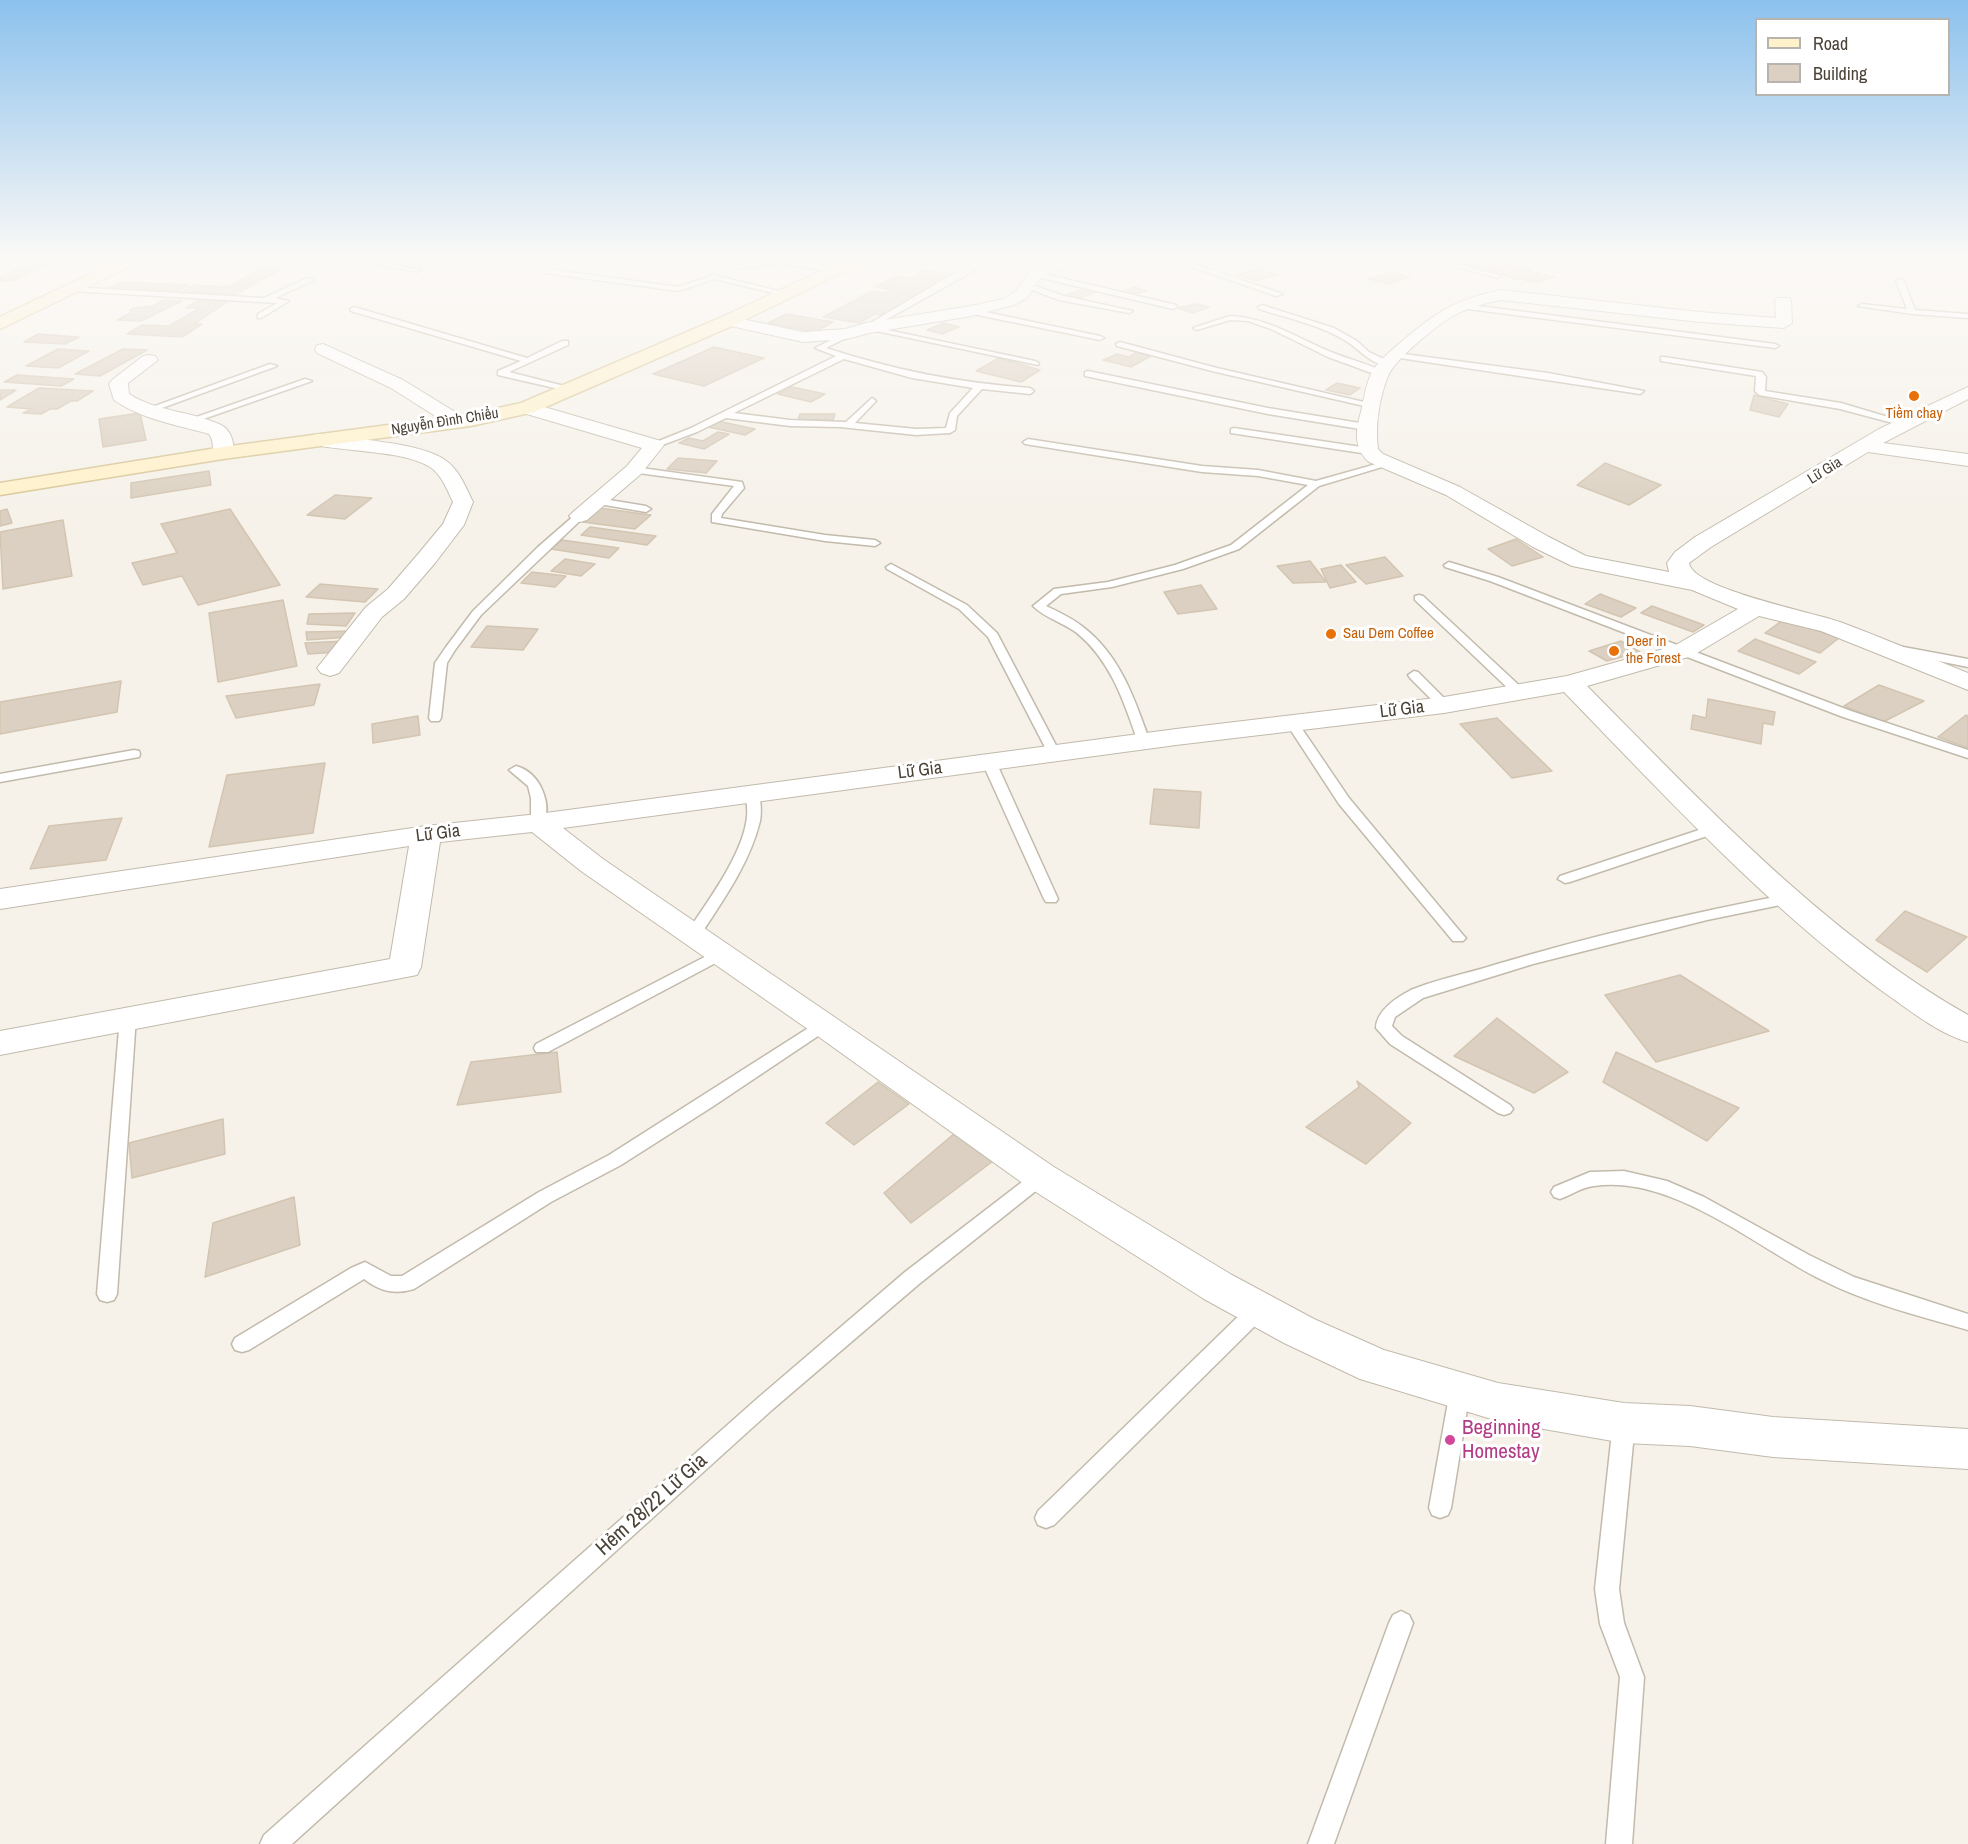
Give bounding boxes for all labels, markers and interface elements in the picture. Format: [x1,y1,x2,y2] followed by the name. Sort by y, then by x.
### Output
[1755,18,1950,96] legend
[1813,31,1848,56] text: Road
[1813,61,1867,86] text: Building
[1907,389,1921,403] marker: Tiềm chay
[390,405,500,439] street label: Nguyễn Đình Chiểu
[1885,405,1943,423] place label: Tiềm chay
[1805,454,1845,488] street label: Lữ Gia
[1343,625,1434,643] place label: Sau Dem Coffee
[1324,627,1338,641] marker: Sau Dem Coffee
[1626,633,1681,668] place label: Deer in the Forest
[1607,644,1621,658] marker: Deer in the Forest
[1379,697,1425,723] street label: Lữ Gia
[897,758,943,784] street label: Lữ Gia
[415,821,461,847] street label: Lữ Gia
[1462,1415,1541,1465] place label: Beginning Homestay
[1443,1433,1457,1447] marker: Beginning Homestay
[591,1449,713,1561] street label: Hẻm 28/22 Lữ Gia

